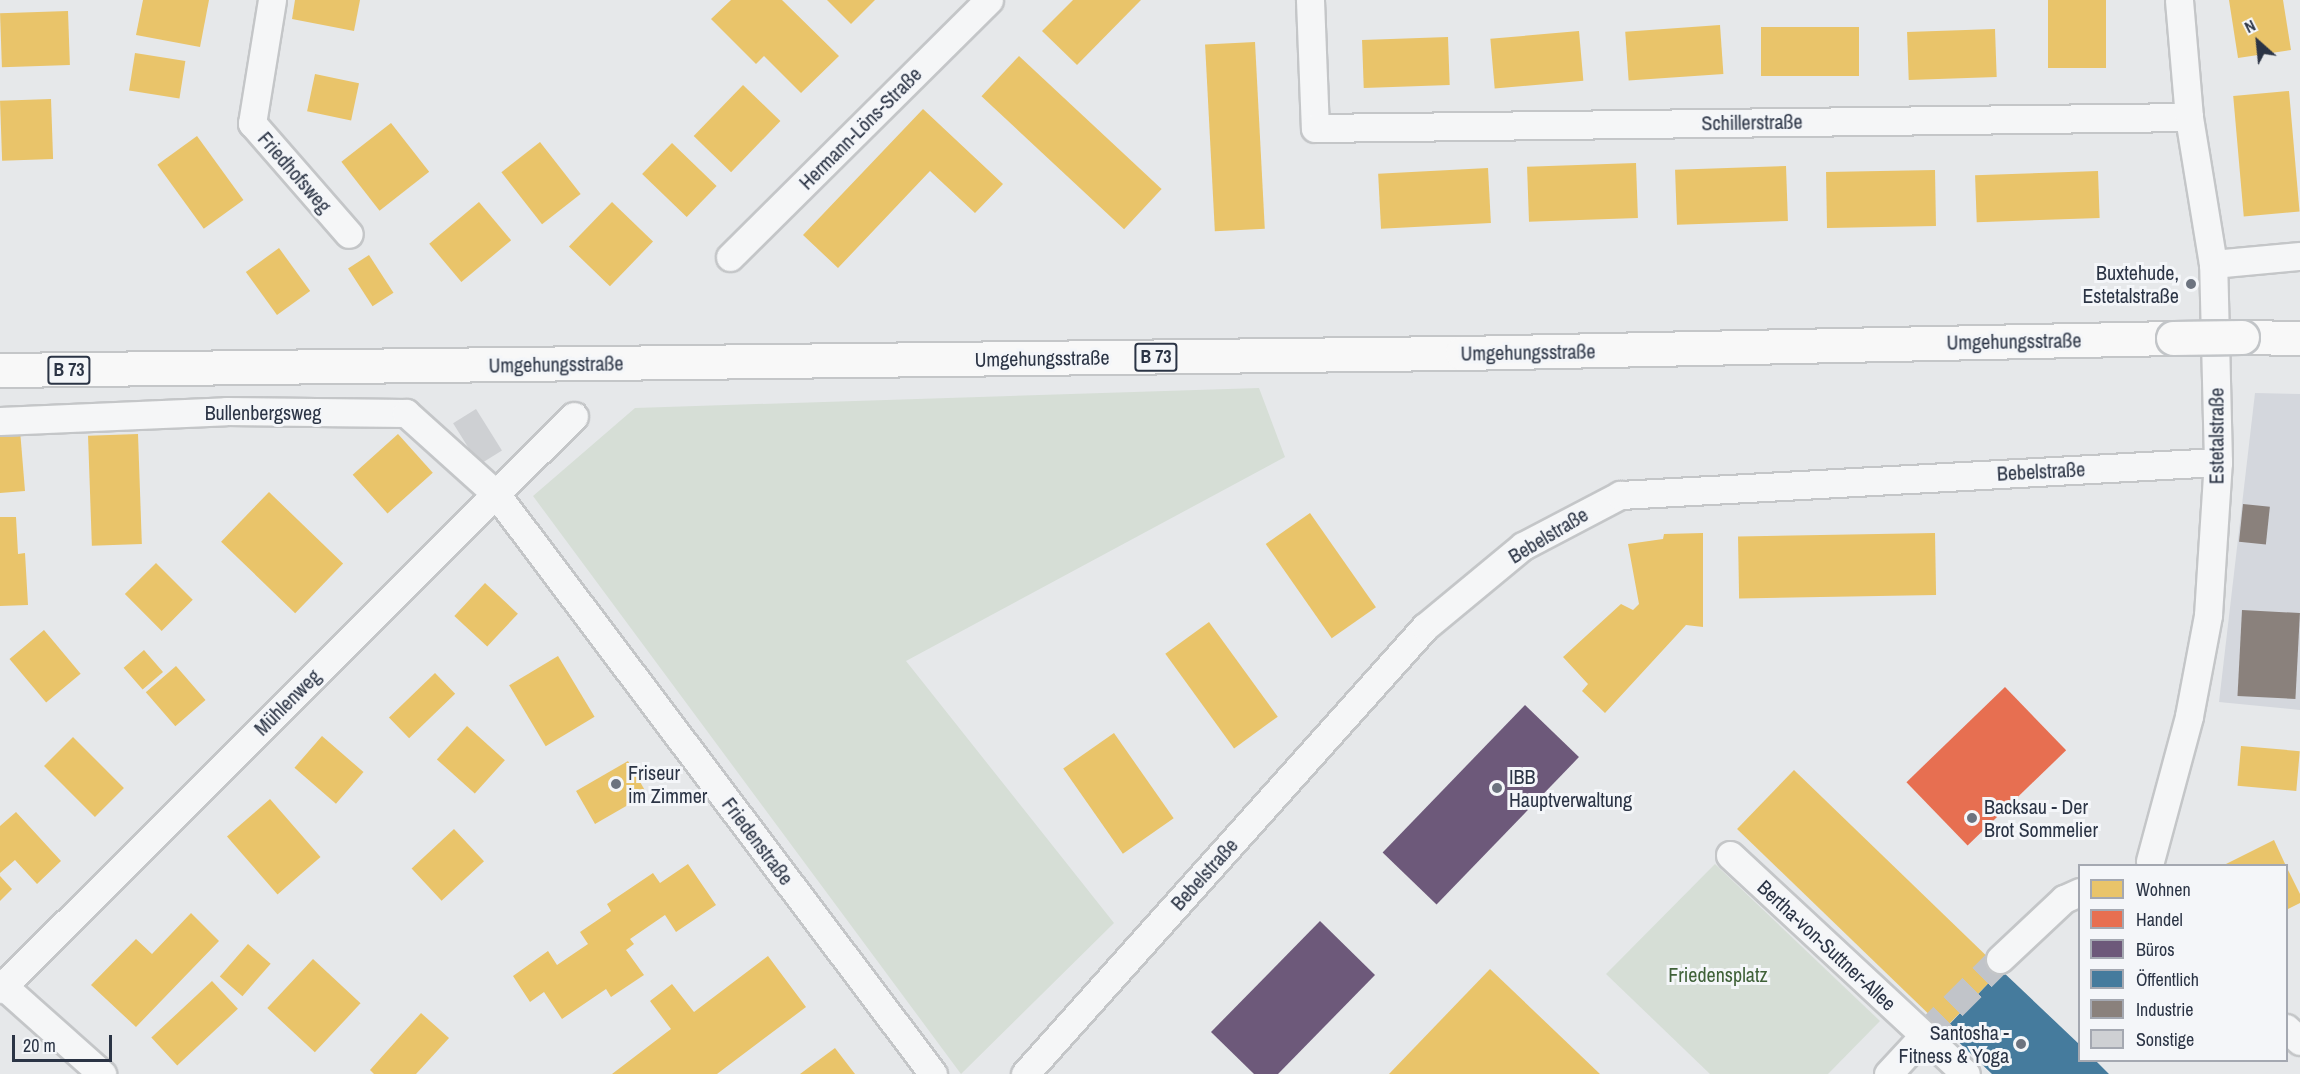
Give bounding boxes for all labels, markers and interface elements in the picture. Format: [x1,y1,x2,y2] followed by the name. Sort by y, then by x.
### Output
[2228,12,2288,72] north arrow
[2241,14,2259,38] text: N
[794,62,926,194] street label: Hermann-Löns-Straße
[1701,109,1803,135] street label: Schillerstraße
[253,127,337,217] street label: Friedhofsweg
[2082,260,2179,307] place label: Buxtehude, Estetalstraße
[2184,277,2198,291] marker: Buxtehude, Estetalstraße
[1946,328,2082,354] street label: Umgehungsstraße
[1460,339,1596,365] street label: Umgehungsstraße
[1134,342,1178,372] road number: B 73
[974,345,1110,371] street label: Umgehungsstraße
[488,351,624,377] street label: Umgehungsstraße
[46,355,92,385] road number: B 73
[2204,388,2228,484] street label: Estetalstraße
[205,400,321,424] street label: Bullenbergsweg
[1996,457,2086,485] street label: Bebelstraße
[1504,502,1592,568] street label: Bebelstraße
[249,664,325,740] street label: Mühlenweg
[628,760,707,807] place label: Friseur im Zimmer
[1509,765,1632,812] place label: IBB Hauptverwaltung
[609,777,623,791] marker: Friseur im Zimmer
[1490,781,1504,795] marker: IBB Hauptverwaltung
[717,793,799,889] street label: Friedenstraße
[1984,795,2098,842] place label: Backsau - Der Brot Sommelier
[1965,811,1979,825] marker: Backsau - Der Brot Sommelier
[1166,833,1242,915] street label: Bebelstraße
[2078,864,2288,1062] legend
[1753,875,1901,1015] street label: Bertha-von-Suttner-Allee
[2136,877,2191,902] text: Wohnen
[2136,907,2183,932] text: Handel
[2136,937,2175,962] text: Büros
[1668,962,1768,986] park label: Friedensplatz
[2136,967,2199,992] text: Öffentlich
[2136,997,2193,1022] text: Industrie
[1898,1020,2009,1067] place label: Santosha - Fitness & Yoga
[15,1023,116,1061] scale bar
[2136,1027,2194,1052] text: Sonstige
[23,1033,56,1058] text: 20 m
[2014,1037,2028,1051] marker: Santosha - Fitness & Yoga

